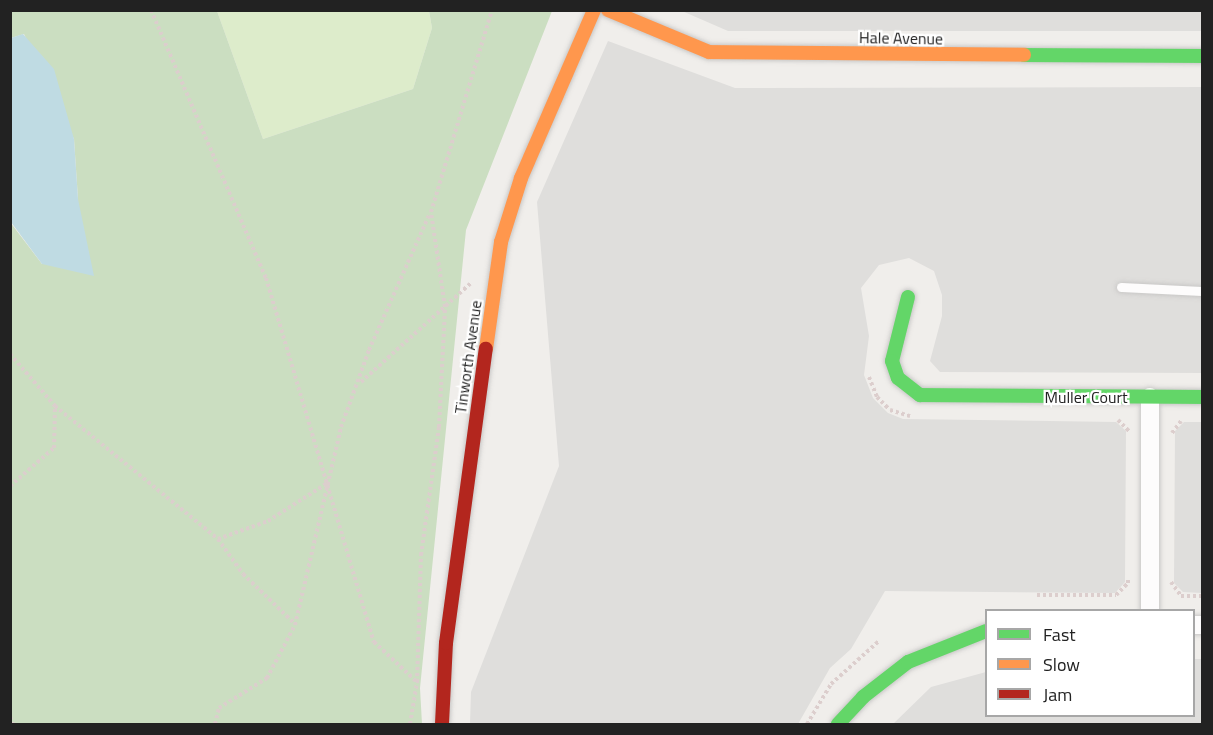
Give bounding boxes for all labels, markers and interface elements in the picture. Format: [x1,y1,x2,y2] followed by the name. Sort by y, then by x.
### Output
[859,28,943,48] street label: Hale Avenue
[451,299,485,415] street label: Tinworth Avenue
[1044,387,1128,407] street label: Muller Court
[985,609,1195,717] legend
[1043,621,1076,648] text: Fast
[1043,651,1080,678] text: Slow
[1043,681,1072,708] text: Jam

